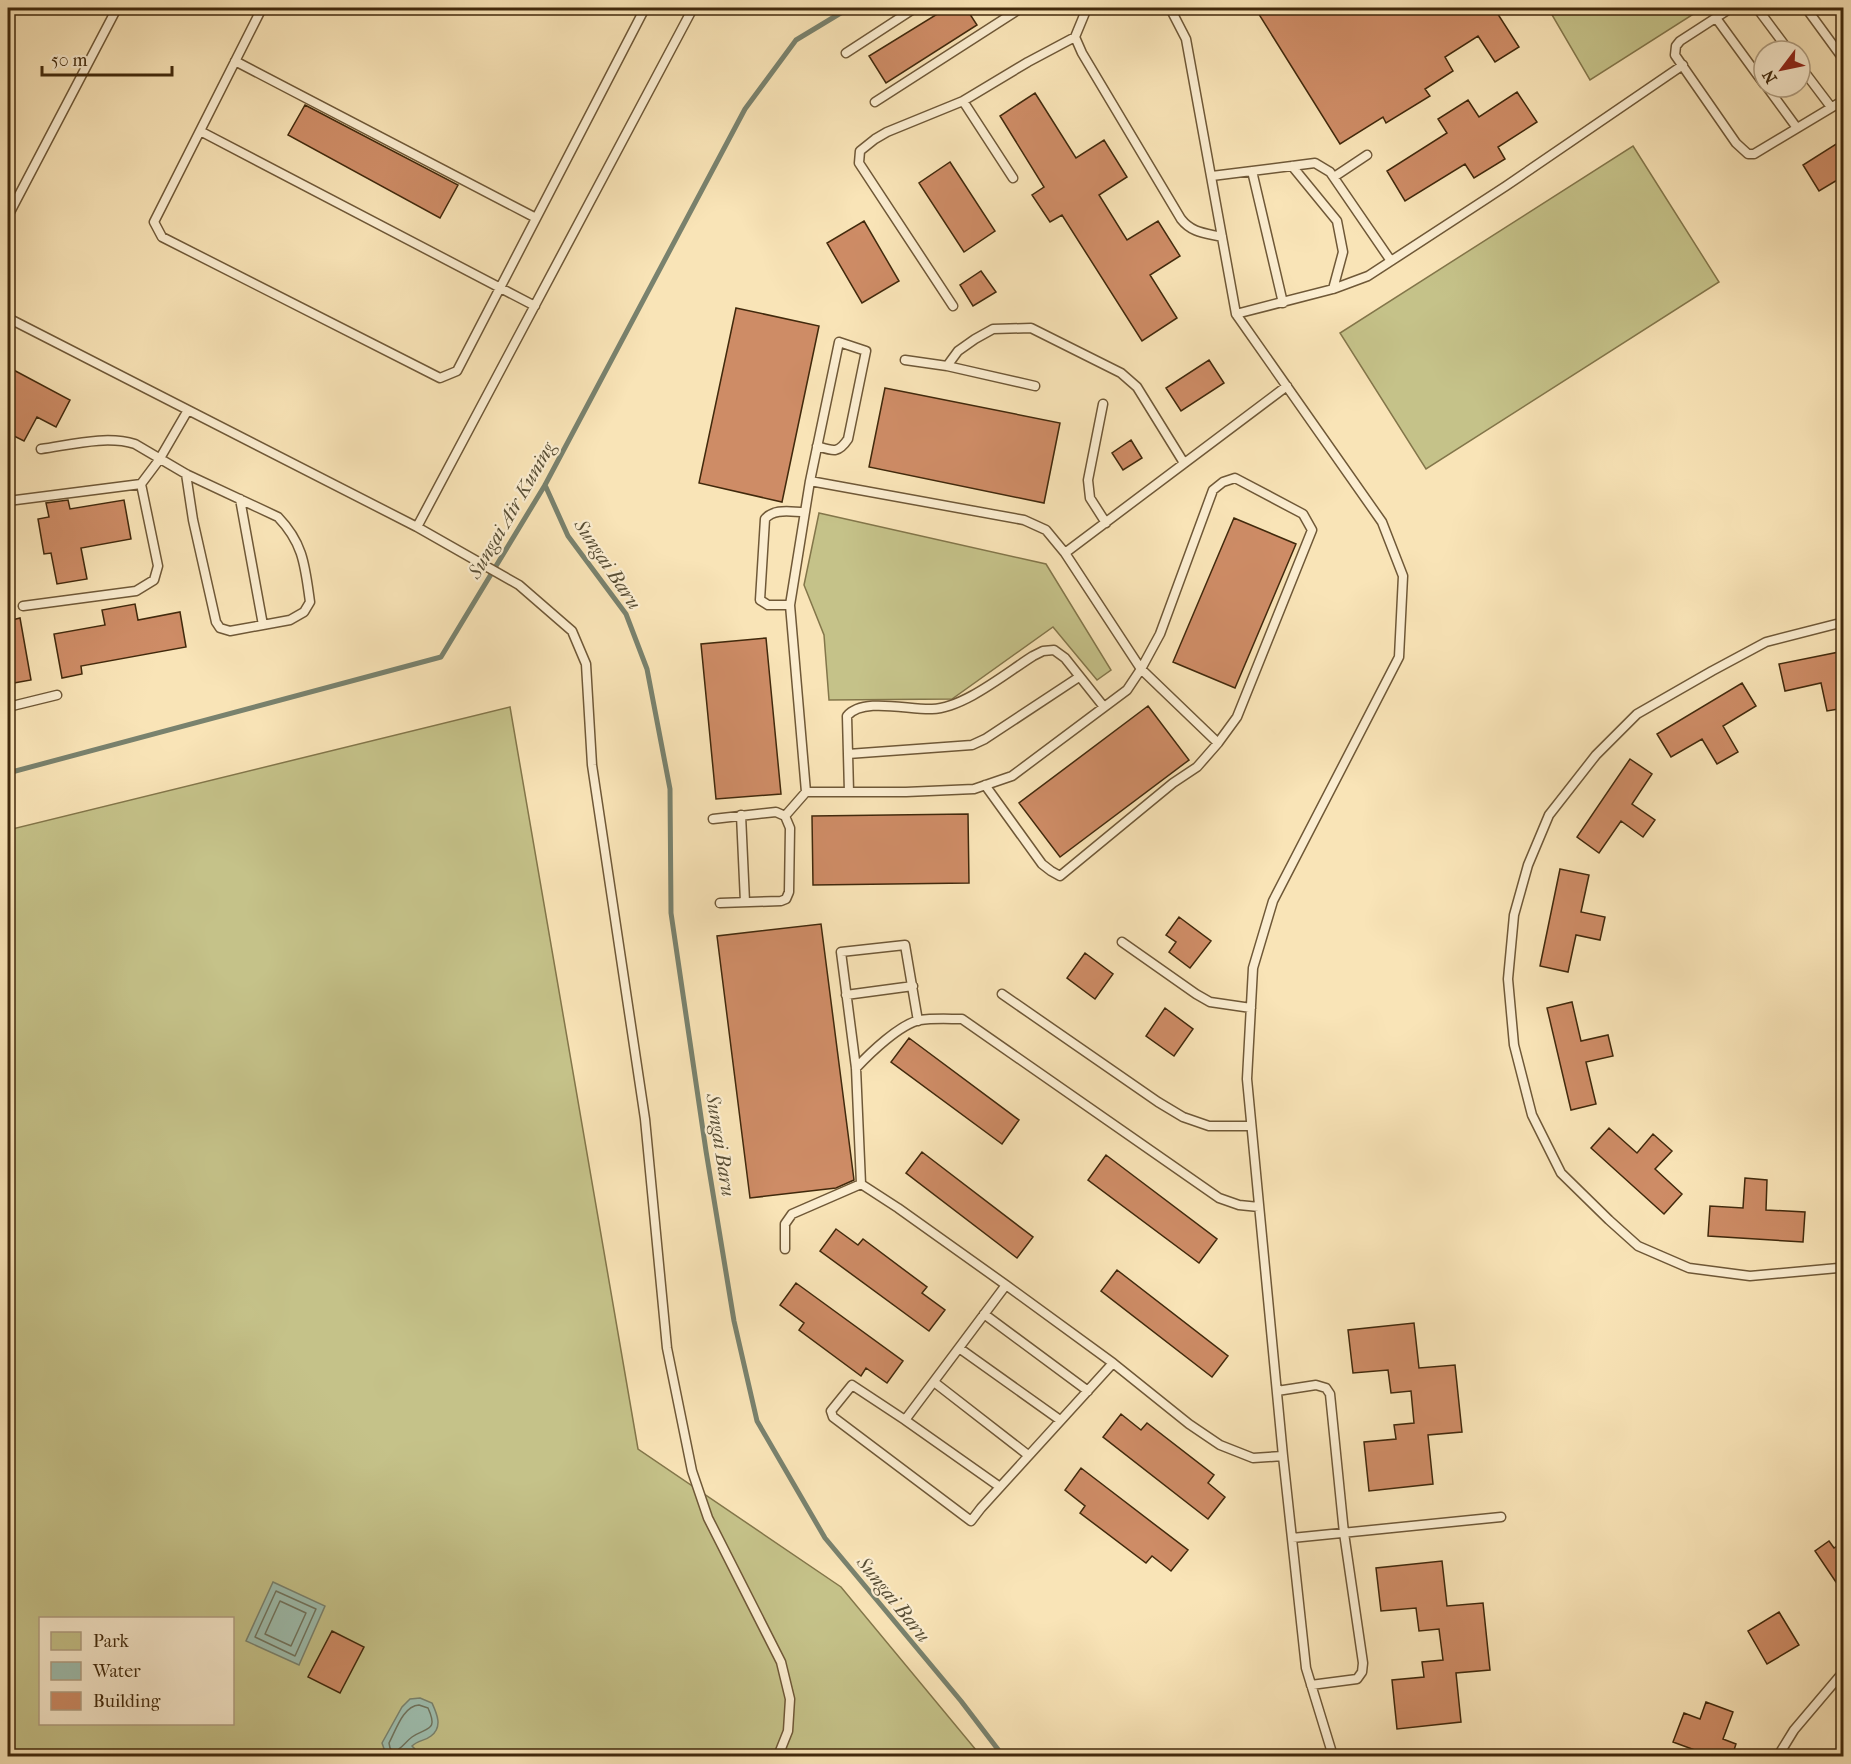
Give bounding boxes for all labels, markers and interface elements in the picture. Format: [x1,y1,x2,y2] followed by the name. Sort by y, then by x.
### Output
[42,39,172,77] scale bar
[1752,39,1812,99] north arrow
[51,50,88,71] text: 50 m
[1758,66,1781,87] text: N
[463,437,560,584] water label: Sungai Air Kuning
[568,514,646,614] water label: Sungai Baru
[701,1091,740,1198] water label: Sungai Baru
[851,1551,935,1647] water label: Sungai Baru
[39,1617,234,1725] legend
[93,1631,130,1652] text: Park
[92,1661,141,1682] text: Water
[93,1691,161,1712] text: Building

